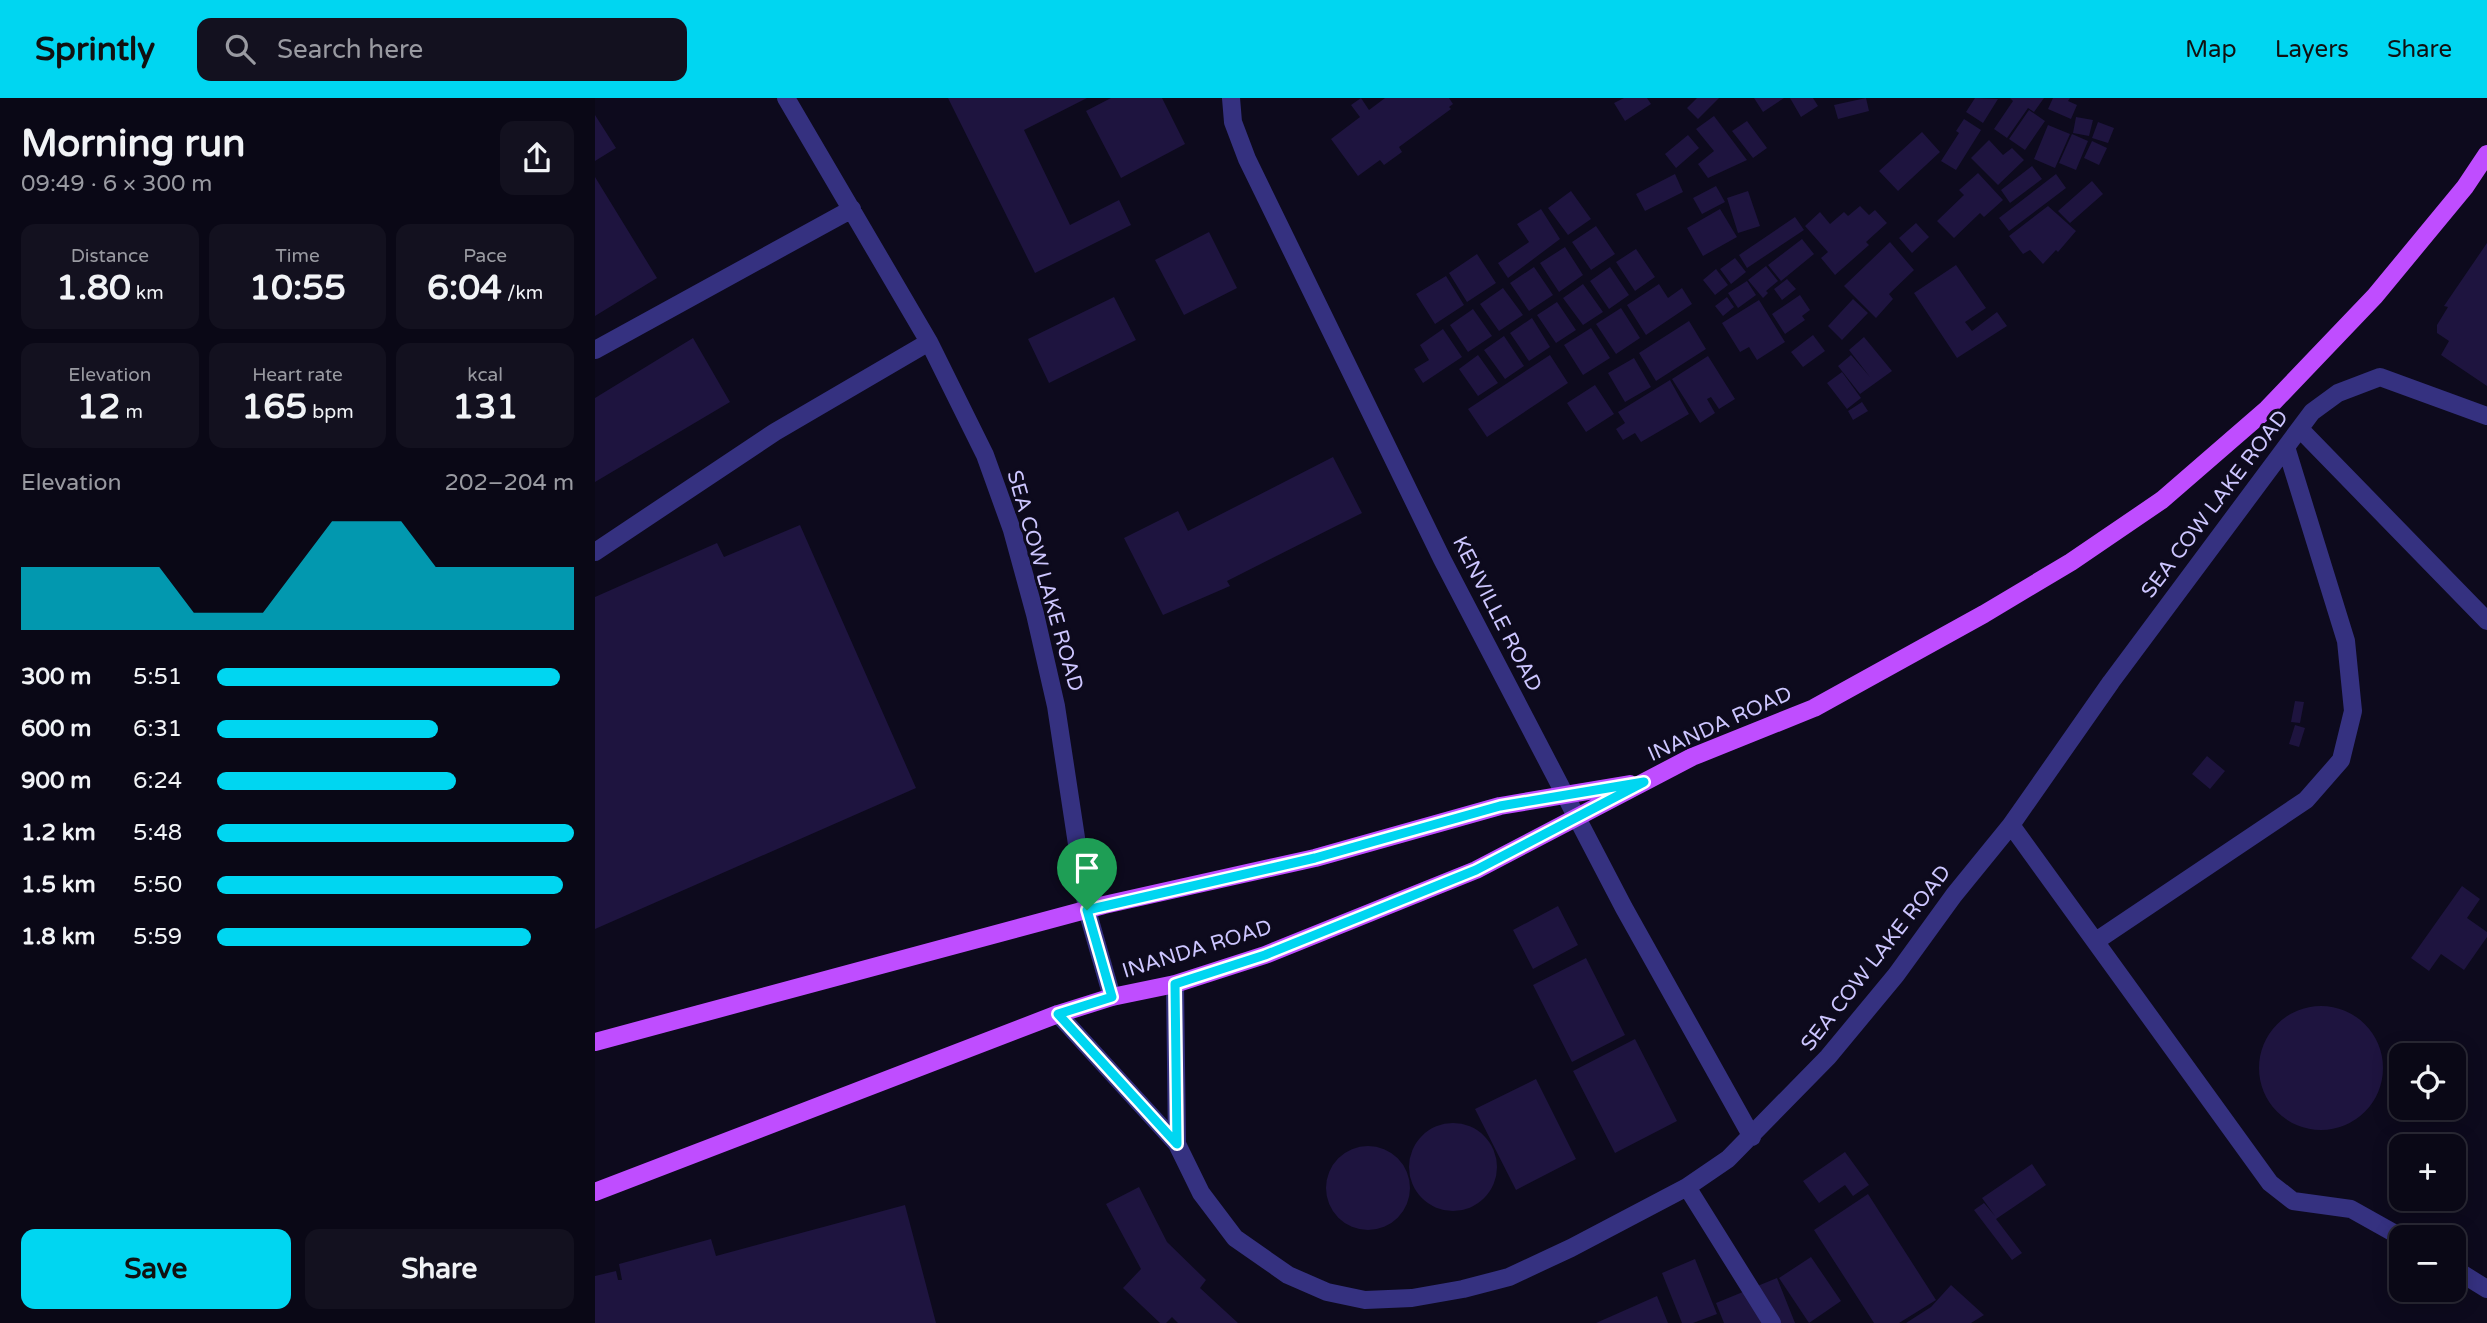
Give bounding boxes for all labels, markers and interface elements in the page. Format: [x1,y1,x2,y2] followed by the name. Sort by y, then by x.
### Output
[197,18,687,81] search box
[35,30,155,69] text: Sprintly
[221,30,259,68] icon: search
[277,34,423,65] text: Search here
[2185,35,2237,64] text: Map
[2275,35,2349,64] text: Layers
[2387,35,2452,64] text: Share
[21,121,245,167] text: Morning run
[500,121,574,195] button: share
[21,170,212,198] text: 09:49 · 6 × 300 m
[71,245,149,267] text: Distance
[275,245,320,267] text: Time
[463,245,507,267] text: Pace
[56,267,131,309] text: 1.80
[249,267,346,309] text: 10:55
[427,267,502,309] text: 6:04
[131,282,164,304] text: km
[502,282,543,304] text: /km
[68,364,151,386] text: Elevation
[252,364,343,386] text: Heart rate
[467,364,503,386] text: kcal
[77,386,121,428] text: 12
[241,386,307,428] text: 165
[452,386,518,428] text: 131
[121,401,143,423] text: m
[307,401,354,423] text: bpm
[2136,405,2294,603] street label: SEA COW LAKE ROAD
[1001,468,1089,694] street label: SEA COW LAKE ROAD
[21,469,122,497] text: Elevation
[445,469,574,497] text: 202–204 m
[1447,532,1547,696] street label: KENVILLE ROAD
[21,663,91,691] text: 300 m
[133,663,182,691] text: 5:51
[1644,681,1796,767] street label: INANDA ROAD
[21,715,91,743] text: 600 m
[133,715,182,743] text: 6:31
[21,767,91,795] text: 900 m
[133,767,182,795] text: 6:24
[21,819,96,847] text: 1.2 km
[133,819,182,847] text: 5:48
[1057,838,1117,910] pin
[1068,849,1106,887] icon: arrive
[1796,860,1956,1056] street label: SEA COW LAKE ROAD
[21,871,96,899] text: 1.5 km
[133,871,182,899] text: 5:50
[1119,914,1275,984] street label: INANDA ROAD
[21,923,95,951] text: 1.8 km
[133,923,182,951] text: 5:59
[2389,1043,2466,1302] map controls
[2389,1043,2466,1120] button: locate
[2389,1134,2466,1211] button: +
[2389,1225,2466,1302] button: −
[21,1229,291,1309] button: Save
[305,1229,574,1309] button: Share

